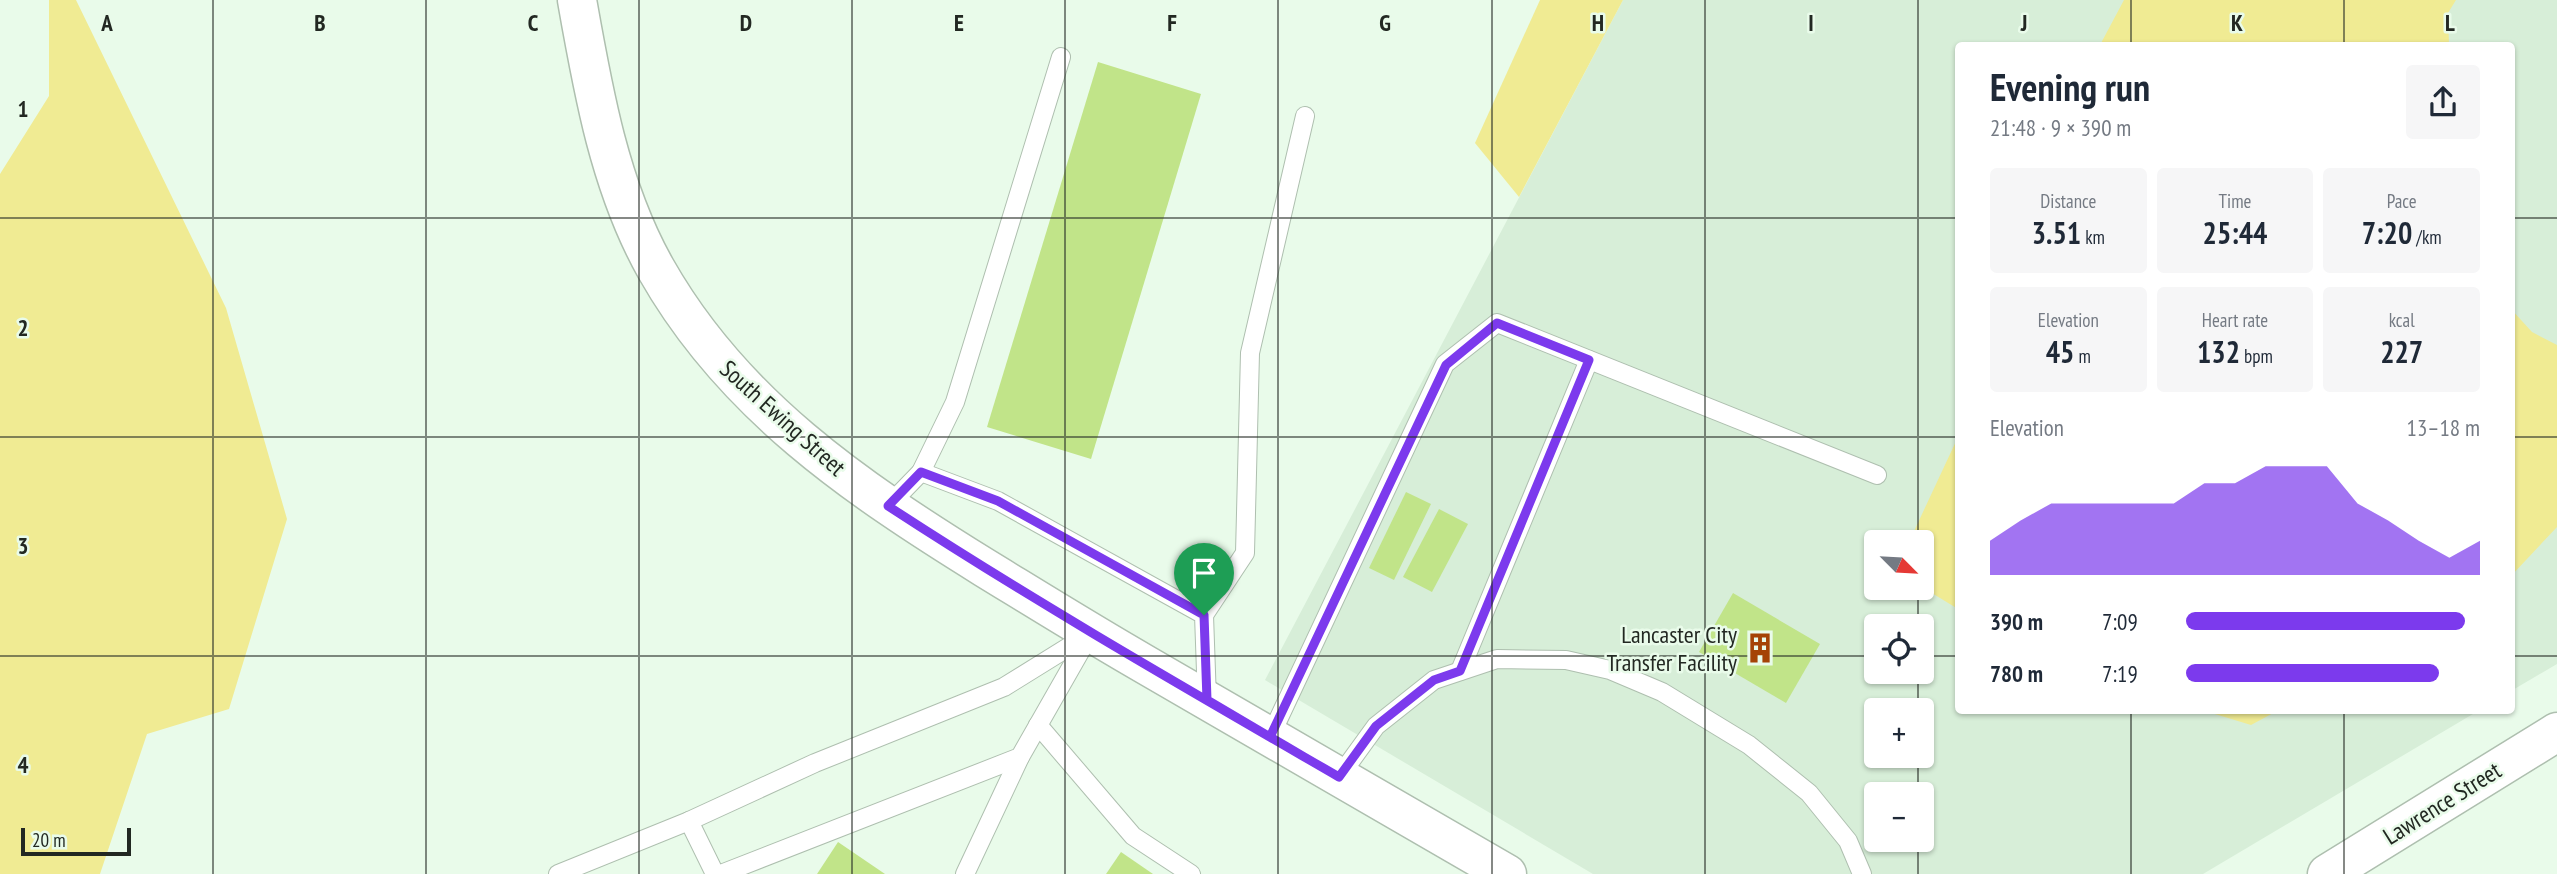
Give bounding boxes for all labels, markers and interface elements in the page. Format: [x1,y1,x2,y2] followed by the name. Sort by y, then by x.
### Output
[100,8,113,37] text: A
[314,8,326,37] text: B
[528,8,539,37] text: C
[740,8,752,37] text: D
[954,8,964,37] text: E
[1167,8,1177,37] text: F
[1379,8,1391,37] text: G
[1592,8,1604,37] text: H
[1808,8,1814,37] text: I
[2020,8,2027,37] text: J
[2231,8,2243,37] text: K
[2445,8,2455,37] text: L
[1990,62,2150,111] text: Evening run
[2406,65,2480,139] button: share
[18,94,29,123] text: 1
[1990,113,2131,142] text: 21:48 · 9 × 390 m
[2040,189,2096,213] text: Distance
[2219,189,2251,213] text: Time
[2387,189,2417,213] text: Pace
[2032,213,2081,252] text: 3.51
[2203,213,2267,252] text: 25:44
[2362,213,2412,252] text: 7:20
[2081,225,2105,249] text: km
[2412,225,2442,249] text: /km
[2038,308,2099,332] text: Elevation
[2202,308,2268,332] text: Heart rate
[2389,308,2415,332] text: kcal
[18,313,29,342] text: 2
[2046,332,2074,371] text: 45
[2197,332,2240,371] text: 132
[2380,332,2423,371] text: 227
[2074,344,2091,368] text: m
[2240,344,2273,368] text: bpm
[714,353,853,483] street label: South Ewing Street
[1990,413,2064,442] text: Elevation
[2407,413,2480,442] text: 13–18 m
[1864,530,1934,600] north arrow
[1864,530,1934,852] map controls
[18,531,29,560] text: 3
[1174,543,1234,615] pin
[1185,554,1223,592] icon: arrive
[1990,607,2043,636] text: 390 m
[2102,607,2138,636] text: 7:09
[1864,614,1934,684] button: locate
[1606,619,1737,678] place label: Lancaster City Transfer Facility
[1743,631,1777,665] building icon: Lancaster City Transfer Facility
[1990,659,2043,688] text: 780 m
[2102,659,2138,688] text: 7:19
[1864,698,1934,768] button: +
[18,750,29,779] text: 4
[2377,754,2507,851] street label: Lawrence Street
[1864,782,1934,852] button: −
[21,825,131,857] scale bar
[32,828,66,852] text: 20 m

